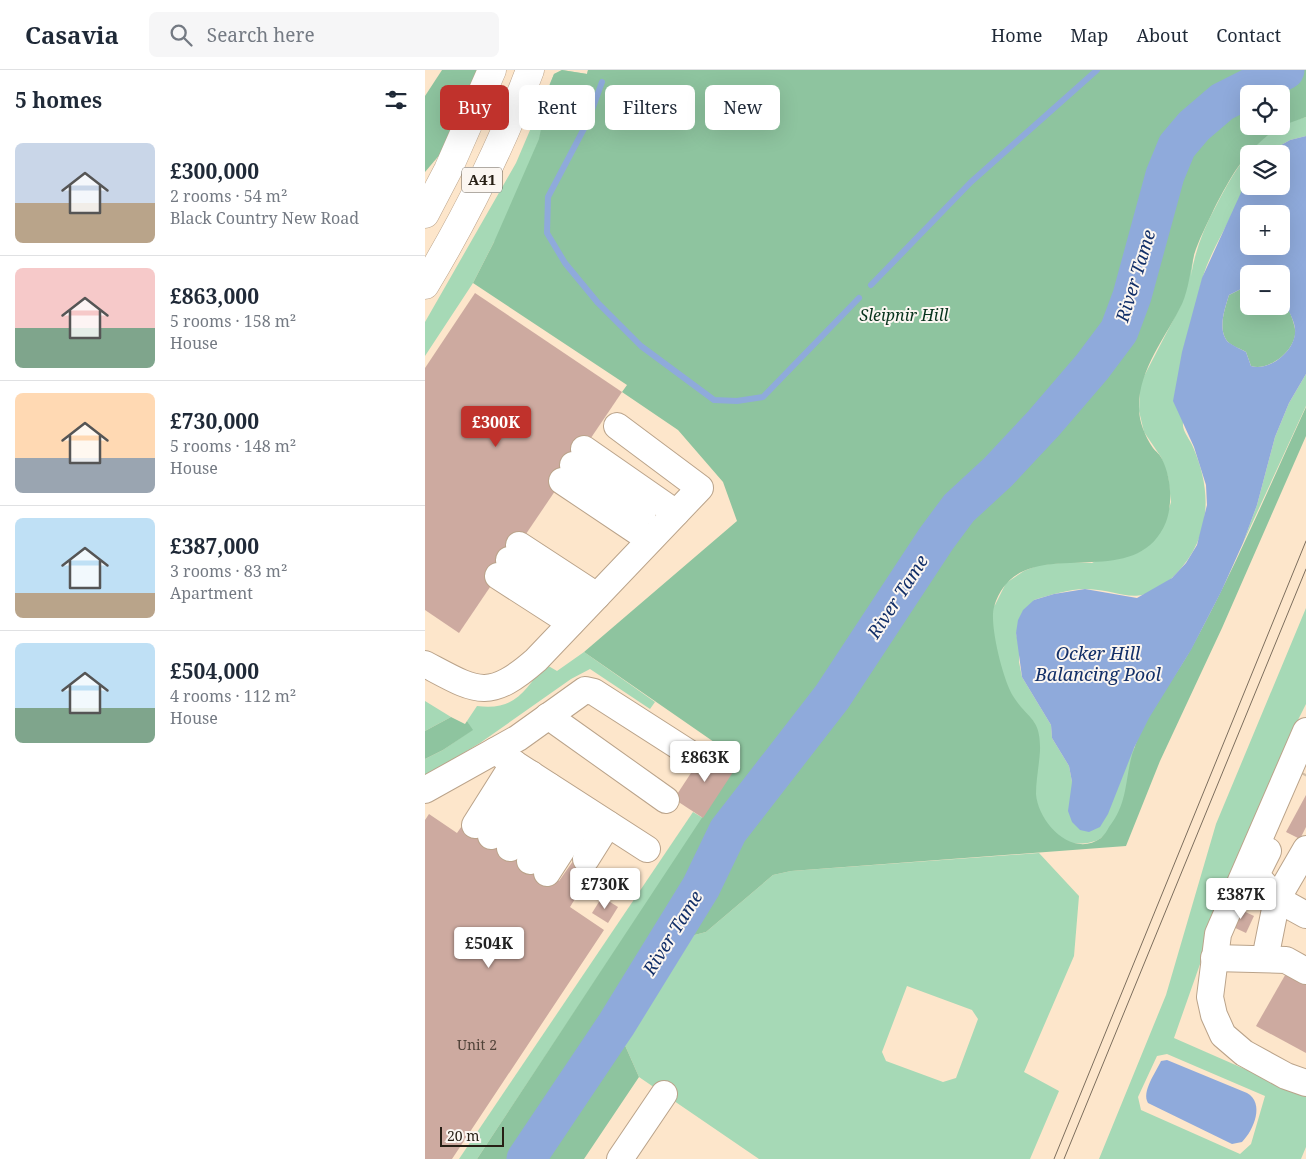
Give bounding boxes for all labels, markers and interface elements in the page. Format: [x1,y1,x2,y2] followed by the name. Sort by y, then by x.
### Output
[149,12,499,57] search box
[25,18,119,51] text: Casavia
[167,21,195,49] icon: search
[207,22,315,48] text: Search here
[991,23,1042,47] text: Home
[1070,23,1108,47] text: Map
[1136,23,1188,47] text: About
[1216,23,1281,47] text: Contact
[440,85,509,130] chip: Buy
[519,85,595,130] chip: Rent
[605,85,695,130] chip: Filters
[705,85,780,130] chip: New
[1240,85,1290,315] map controls
[1240,85,1290,135] button: locate
[15,86,102,114] text: 5 homes
[382,86,410,114] icon: filters
[1240,145,1290,195] button: layers
[170,157,259,185] text: £300,000
[55,163,115,223] icon: home
[462,168,502,192] road number: A41
[170,185,287,207] text: 2 rooms · 54 m²
[1240,205,1290,255] button: +
[170,207,359,229] text: Black Country New Road
[1109,227,1160,326] water label: River Tame
[1240,265,1290,315] button: −
[170,282,259,310] text: £863,000
[55,288,115,348] icon: home
[860,304,949,326] park label: Sleipnir Hill
[170,310,296,332] text: 5 rooms · 158 m²
[170,332,218,354] text: House
[461,406,531,448] pin: £300K
[170,407,259,435] text: £730,000
[472,411,520,433] text: £300K
[55,413,115,473] icon: home
[170,435,296,457] text: 5 rooms · 148 m²
[170,457,218,479] text: House
[170,532,259,560] text: £387,000
[55,538,115,598] icon: home
[861,550,933,644] water label: River Tame
[170,560,287,582] text: 3 rooms · 83 m²
[170,582,253,604] text: Apartment
[1034,641,1161,686] water label: Ocker Hill Balancing Pool
[170,657,259,685] text: £504,000
[55,663,115,723] icon: home
[170,685,296,707] text: 4 rooms · 112 m²
[170,707,218,729] text: House
[670,740,740,783] pin: £863K
[681,746,729,768] text: £863K
[570,868,640,910] pin: £730K
[581,873,629,895] text: £730K
[1206,878,1276,920] pin: £387K
[1217,883,1265,905] text: £387K
[636,886,708,980] water label: River Tame
[454,926,524,969] pin: £504K
[465,932,513,954] text: £504K
[457,1035,497,1054] house number: Unit 2
[440,1124,504,1147] scale bar
[447,1126,480,1145] text: 20 m

